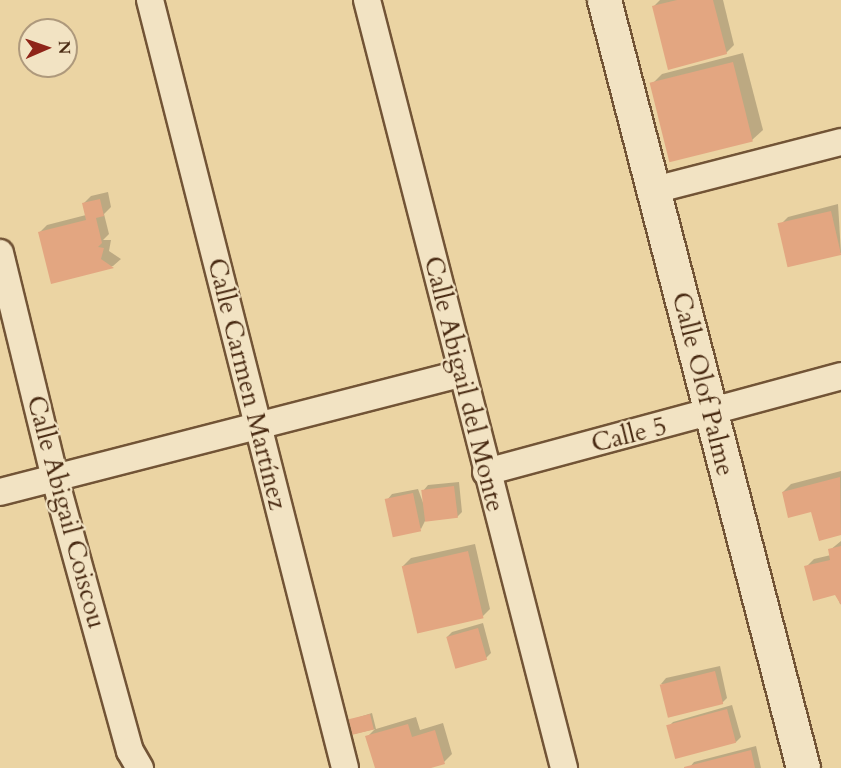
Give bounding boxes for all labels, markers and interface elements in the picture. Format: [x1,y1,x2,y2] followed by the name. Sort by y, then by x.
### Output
[18,18,78,78] north arrow
[53,40,75,55] text: N
[417,253,511,515] street label: Calle Abigail del Monte
[201,255,293,513] street label: Calle Carmen Martínez
[665,289,741,479] street label: Calle Olof Palme
[20,392,112,632] street label: Calle Abigail Coiscou
[588,411,670,459] street label: Calle 5

